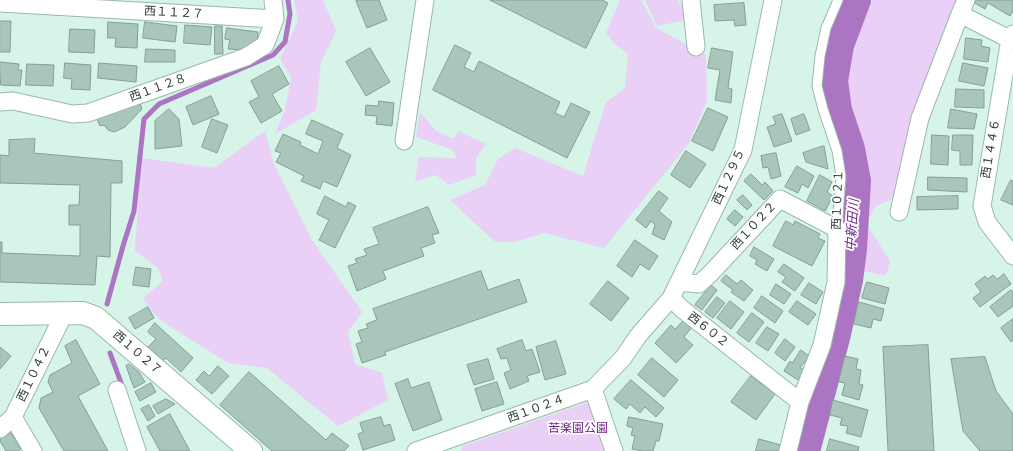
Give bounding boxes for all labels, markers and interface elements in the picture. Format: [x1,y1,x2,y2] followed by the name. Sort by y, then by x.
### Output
[144,4,204,22] street label: 西１１２７
[127,71,189,105] street label: 西１１２８
[979,118,1003,180] street label: 西１４４６
[710,147,748,207] street label: 西１２９５
[830,170,846,230] street label: 西１０２１
[728,199,780,253] street label: 西１０２２
[843,199,863,251] water label: 中新田川
[685,310,731,350] street label: 西６０２
[110,328,164,378] street label: 西１０２７
[14,344,54,404] street label: 西１０４２
[505,392,567,426] street label: 西１０２４
[548,422,608,436] park label: 苦楽園公園

